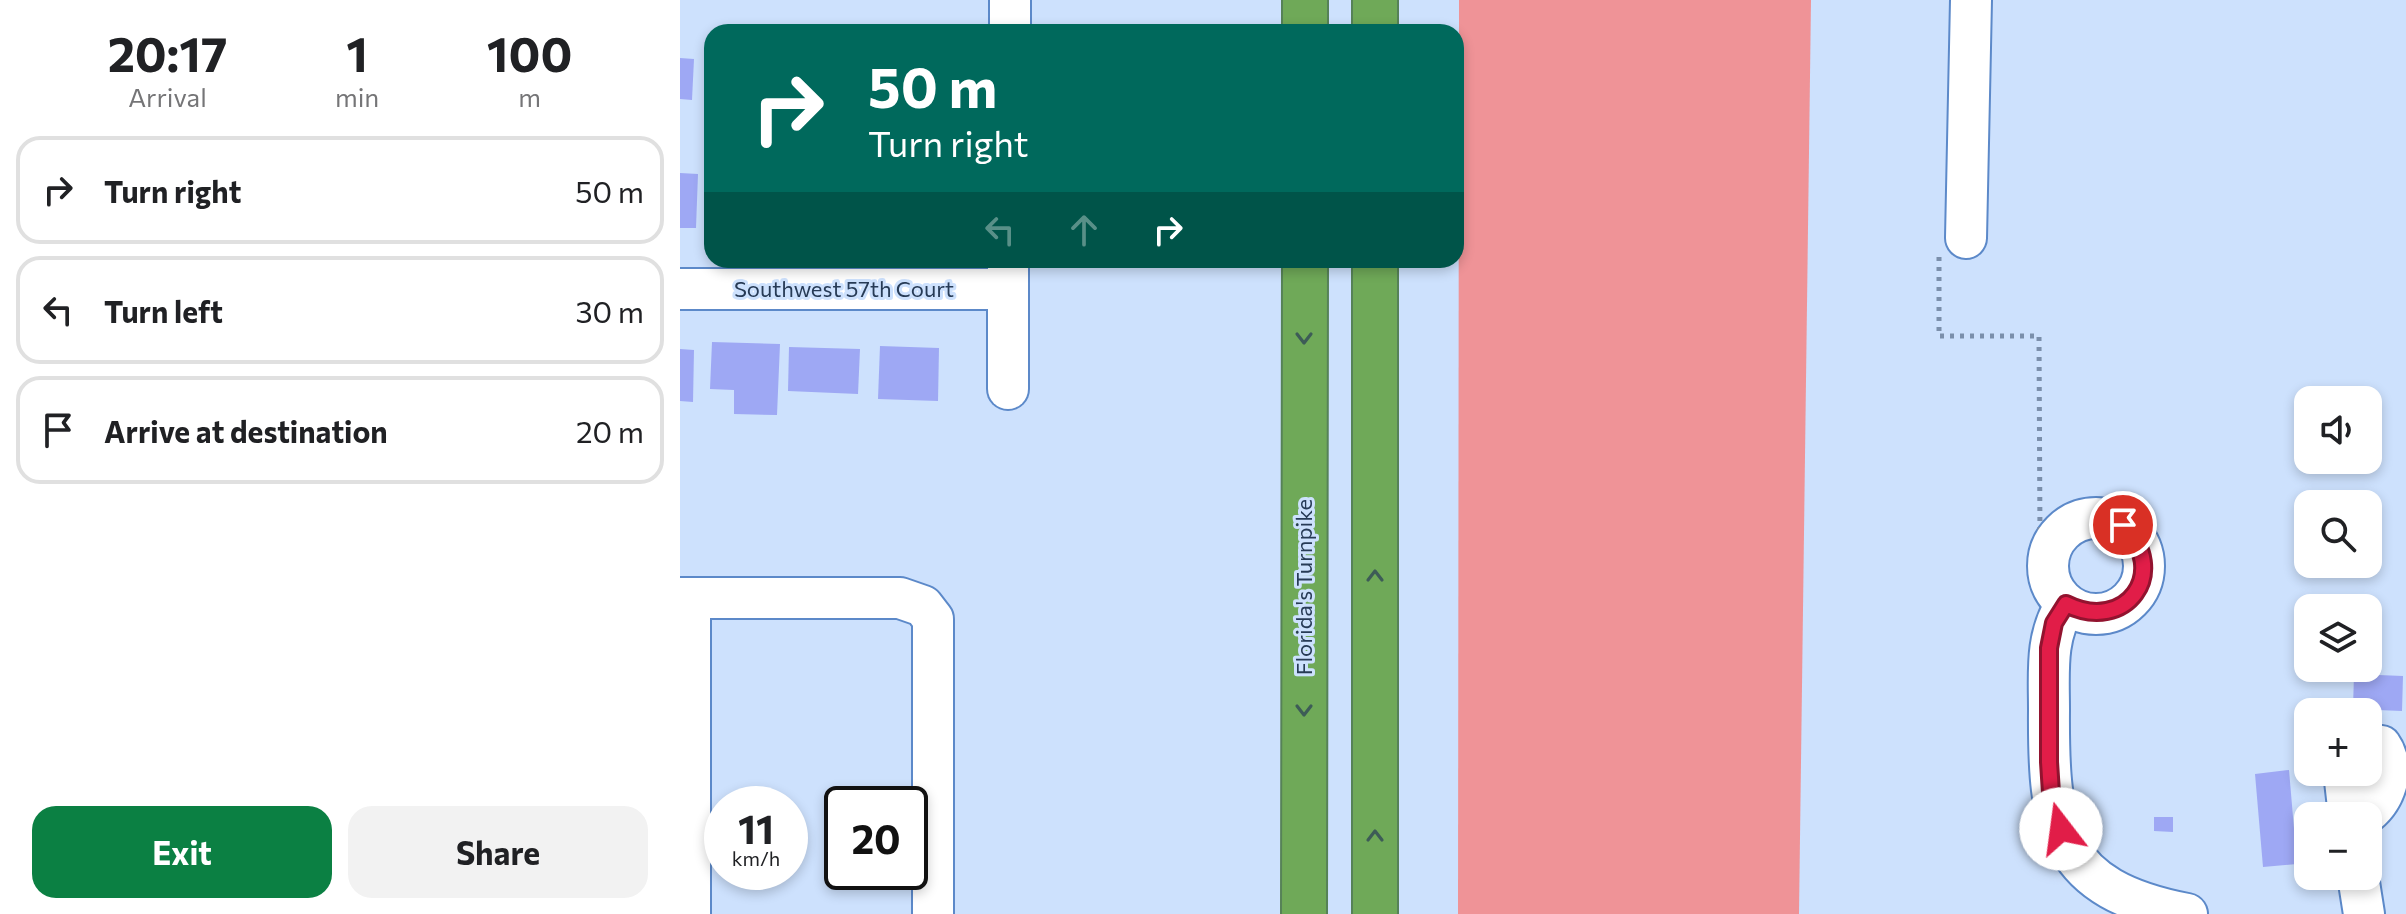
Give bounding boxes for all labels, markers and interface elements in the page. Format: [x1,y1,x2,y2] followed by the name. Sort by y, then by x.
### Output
[108,23,227,82] text: 20:17
[346,23,368,82] text: 1
[487,23,572,82] text: 100
[868,51,997,120] text: 50 m
[736,56,840,160] icon: right
[128,81,207,112] text: Arrival
[335,81,379,112] text: min
[518,81,541,112] text: m
[868,120,1029,164] text: Turn right
[36,168,80,212] icon: right
[104,172,241,209] text: Turn right
[575,172,644,209] text: 50 m
[978,208,1022,252] icon: left
[1062,208,1106,252] icon: ahead
[1146,208,1190,252] icon: right
[734,275,954,302] street label: Southwest 57th Court
[36,288,80,332] icon: left
[104,292,223,329] text: Turn left
[575,292,644,329] text: 30 m
[1295,332,1313,345] one-way arrow
[2294,386,2382,890] map controls
[2294,386,2382,474] button: sound
[36,408,80,452] icon: arrive
[104,412,388,449] text: Arrive at destination
[576,412,644,449] text: 20 m
[2294,490,2382,578] button: search
[2089,491,2157,559] pin
[1290,499,1317,675] street label: Florida's Turnpike
[2101,503,2145,547] icon: arrive
[1366,569,1384,582] one-way arrow
[2294,594,2382,682] button: layers
[2294,698,2382,786] button: +
[1295,704,1313,717] one-way arrow
[824,786,928,890] speed limit sign: 20
[2019,787,2103,871] position arrow
[2294,802,2382,890] button: −
[738,803,774,852] text: 11
[32,806,332,898] button: Exit
[348,806,648,898] button: Share
[1366,829,1384,842] one-way arrow
[732,846,780,870] text: km/h

